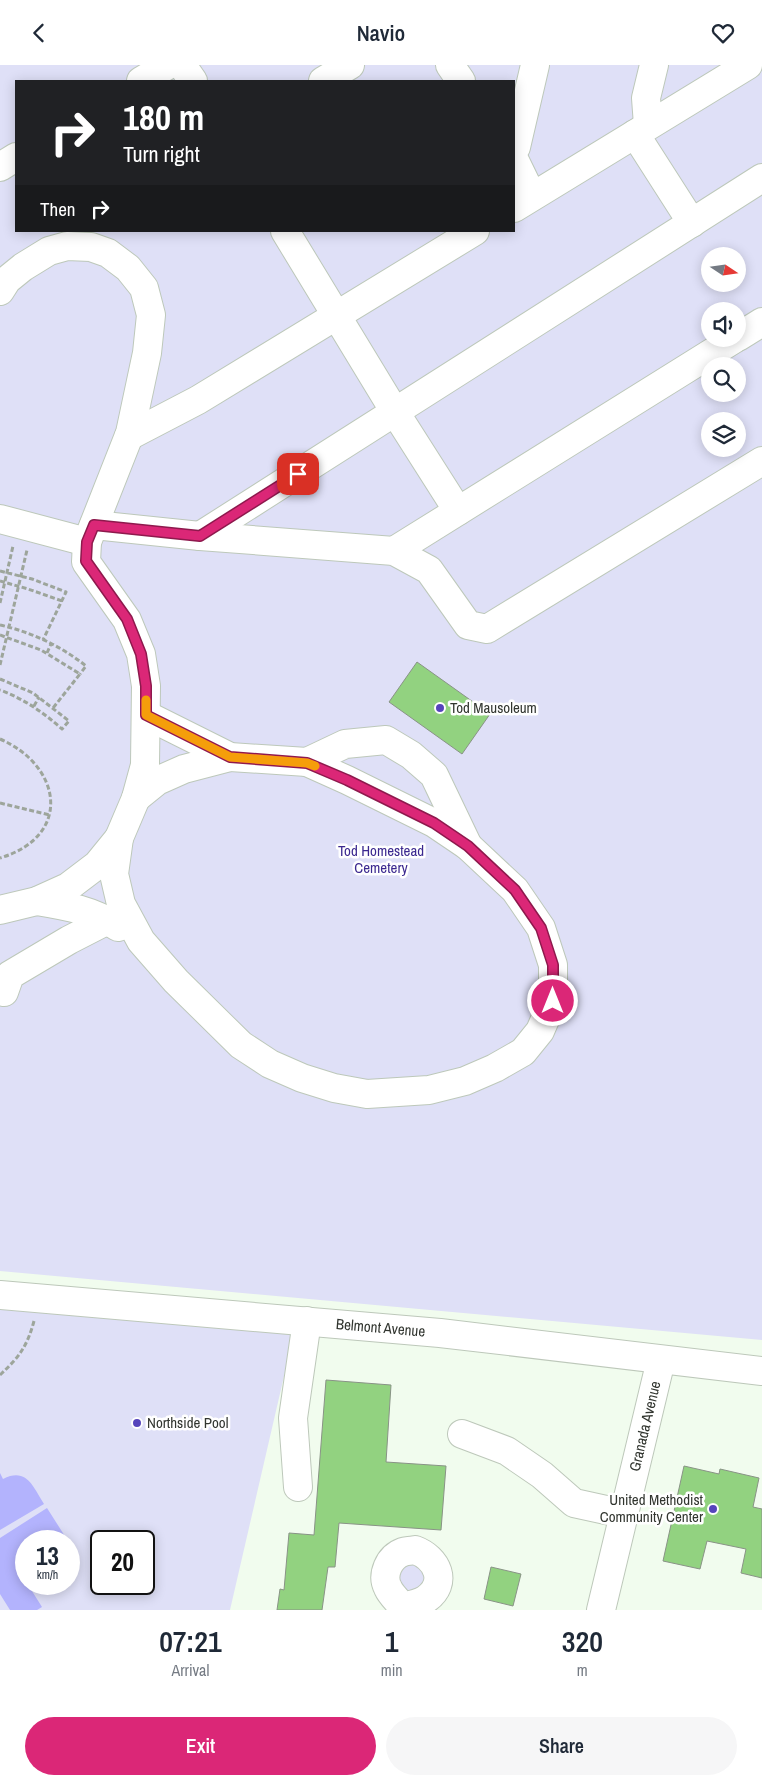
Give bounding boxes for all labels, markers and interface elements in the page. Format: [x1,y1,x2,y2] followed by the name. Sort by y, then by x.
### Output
[357,18,405,48] text: Navio
[25,19,53,47] icon: back
[709,19,737,47] icon: heart
[123,94,204,141] text: 180 m
[40,100,105,165] icon: right
[123,139,200,169] text: Turn right
[86,195,114,223] icon: right
[40,196,76,222] text: Then
[701,247,746,293] north arrow
[701,247,746,457] map controls
[701,302,746,347] button: sound
[701,357,746,402] button: search
[701,412,746,457] button: layers
[277,453,319,495] pin
[284,460,312,488] icon: arrive
[450,697,537,718] place label: Tod Mausoleum
[434,702,446,714] marker: Tod Mausoleum
[338,840,424,878] park label: Tod Homestead Cemetery
[526,974,578,1026] position arrow
[335,1313,426,1342] street label: Belmont Avenue
[624,1379,666,1473] street label: Granada Avenue
[147,1412,228,1433] place label: Northside Pool
[131,1417,143,1429] marker: Northside Pool
[600,1489,704,1527] place label: United Methodist Community Center
[707,1503,719,1515] marker: United Methodist Community Center
[90,1530,155,1595] speed limit sign: 20
[36,1539,59,1573] text: 13
[37,1567,58,1583] text: km/h
[159,1621,222,1661] text: 07:21
[385,1621,399,1661] text: 1
[562,1621,603,1661] text: 320
[171,1659,209,1681] text: Arrival
[381,1659,403,1681] text: min
[577,1659,588,1681] text: m
[25,1717,376,1775] button: Exit
[386,1717,737,1775] button: Share

